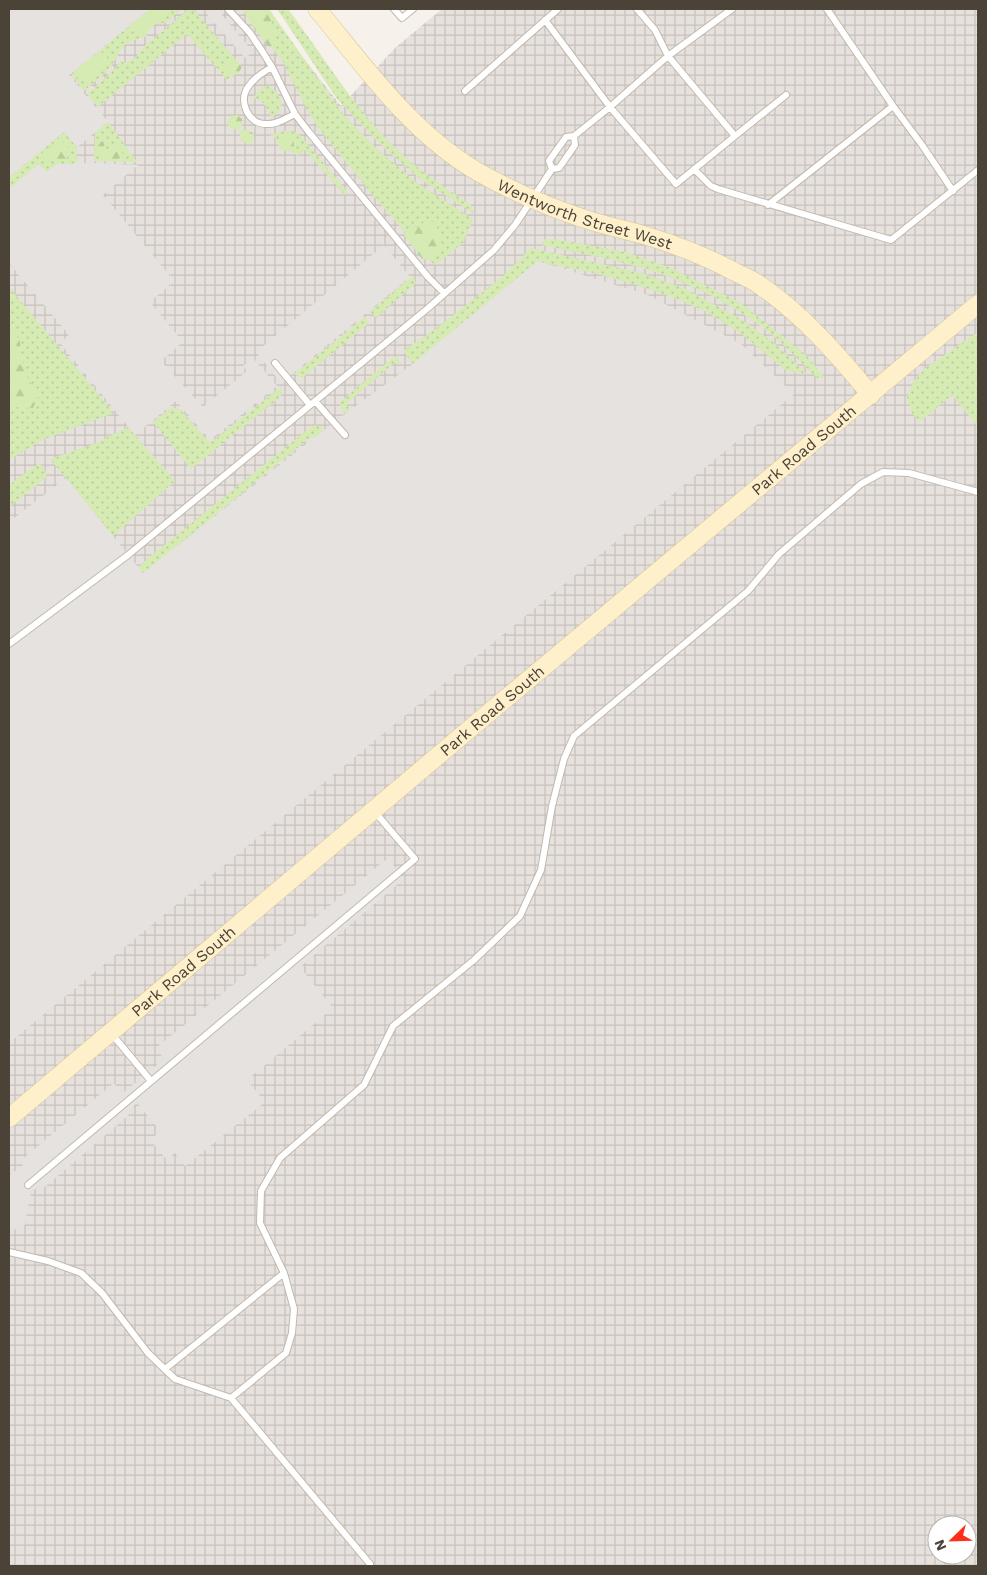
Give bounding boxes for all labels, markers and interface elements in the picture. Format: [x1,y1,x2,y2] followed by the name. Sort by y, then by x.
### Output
[494,175,675,254] street label: Wentworth Street West
[748,401,860,499] street label: Park Road South
[436,661,548,760] street label: Park Road South
[128,922,240,1021] street label: Park Road South
[927,1515,977,1565] north arrow
[931,1537,949,1553] text: N

